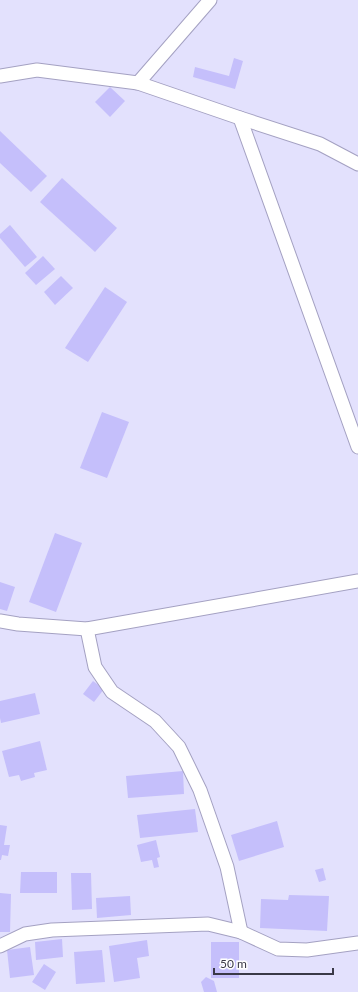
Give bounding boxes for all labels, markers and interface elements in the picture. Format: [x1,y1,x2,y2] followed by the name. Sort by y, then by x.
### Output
[214,950,333,976] scale bar
[220,956,247,971] text: 50 m

